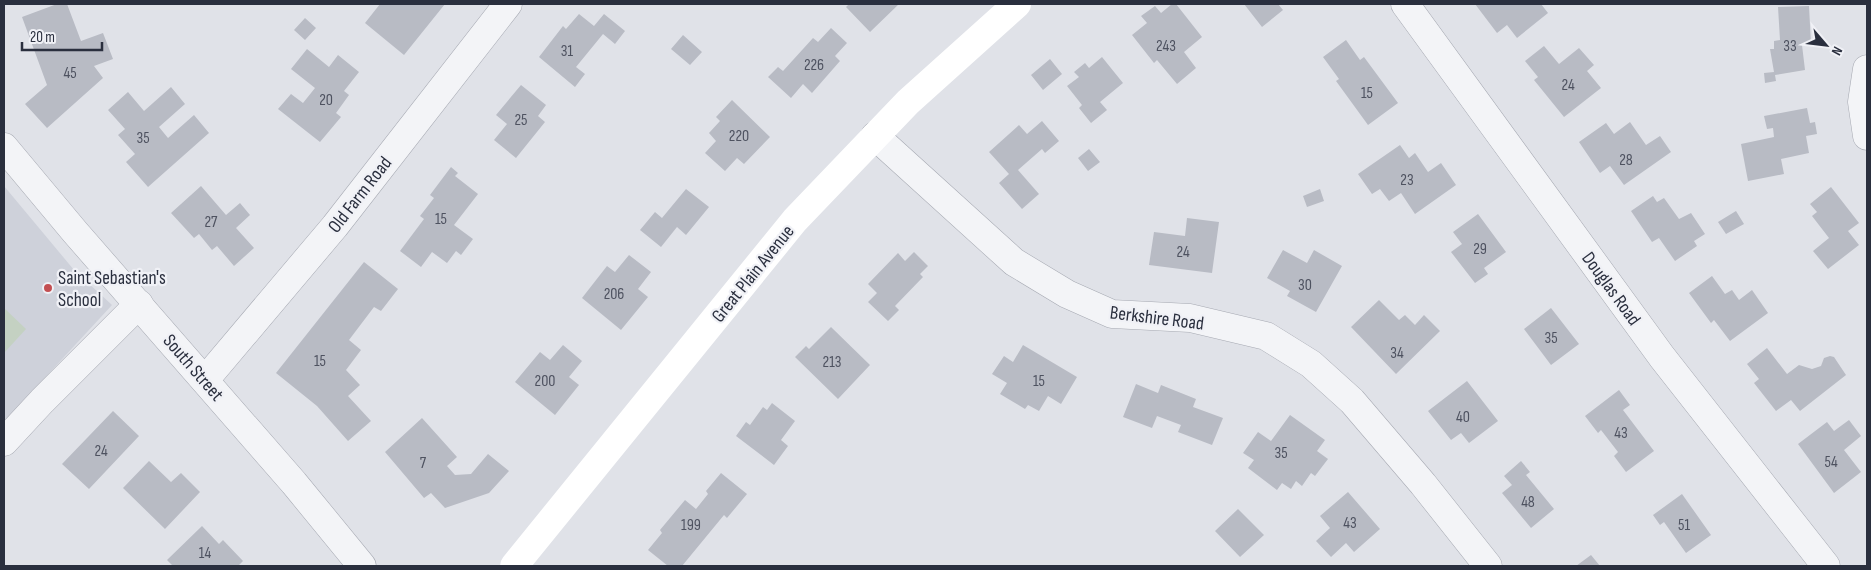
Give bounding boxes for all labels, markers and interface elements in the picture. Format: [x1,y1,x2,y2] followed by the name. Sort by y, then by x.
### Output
[22,20,102,52] scale bar
[1801,20,1851,70] north arrow
[30,28,55,47] text: 20 m
[1156,37,1176,56] house number: 243
[1783,37,1797,56] house number: 33
[561,42,574,61] house number: 31
[1828,44,1846,58] text: N
[804,56,824,75] house number: 226
[63,64,77,83] house number: 45
[1561,76,1575,95] house number: 24
[1361,84,1373,103] house number: 15
[319,91,333,110] house number: 20
[514,111,528,130] house number: 25
[729,127,749,146] house number: 220
[136,129,150,148] house number: 35
[1619,151,1633,170] house number: 28
[323,152,397,238] street label: Old Farm Road
[1400,171,1414,190] house number: 23
[435,210,447,229] house number: 15
[204,213,218,232] house number: 27
[707,221,799,327] street label: Great Plain Avenue
[1473,240,1487,259] house number: 29
[1176,243,1190,262] house number: 24
[1576,248,1645,330] street label: Douglas Road
[58,267,166,312] place label: Saint Sebastian's School
[1298,276,1312,295] house number: 30
[42,282,54,294] marker: Saint Sebastian's School
[604,285,624,304] house number: 206
[1109,301,1205,336] street label: Berkshire Road
[1544,329,1558,348] house number: 35
[158,330,228,406] street label: South Street
[1390,344,1404,363] house number: 34
[314,352,326,371] house number: 15
[823,353,841,372] house number: 213
[535,372,555,391] house number: 200
[1033,372,1045,391] house number: 15
[1456,408,1470,427] house number: 40
[1614,424,1628,443] house number: 43
[94,442,108,461] house number: 24
[1274,444,1288,463] house number: 35
[1824,453,1838,472] house number: 54
[420,454,427,473] house number: 7
[1521,493,1535,512] house number: 48
[1343,514,1357,533] house number: 43
[681,516,701,535] house number: 199
[1678,516,1690,535] house number: 51
[199,544,211,563] house number: 14

